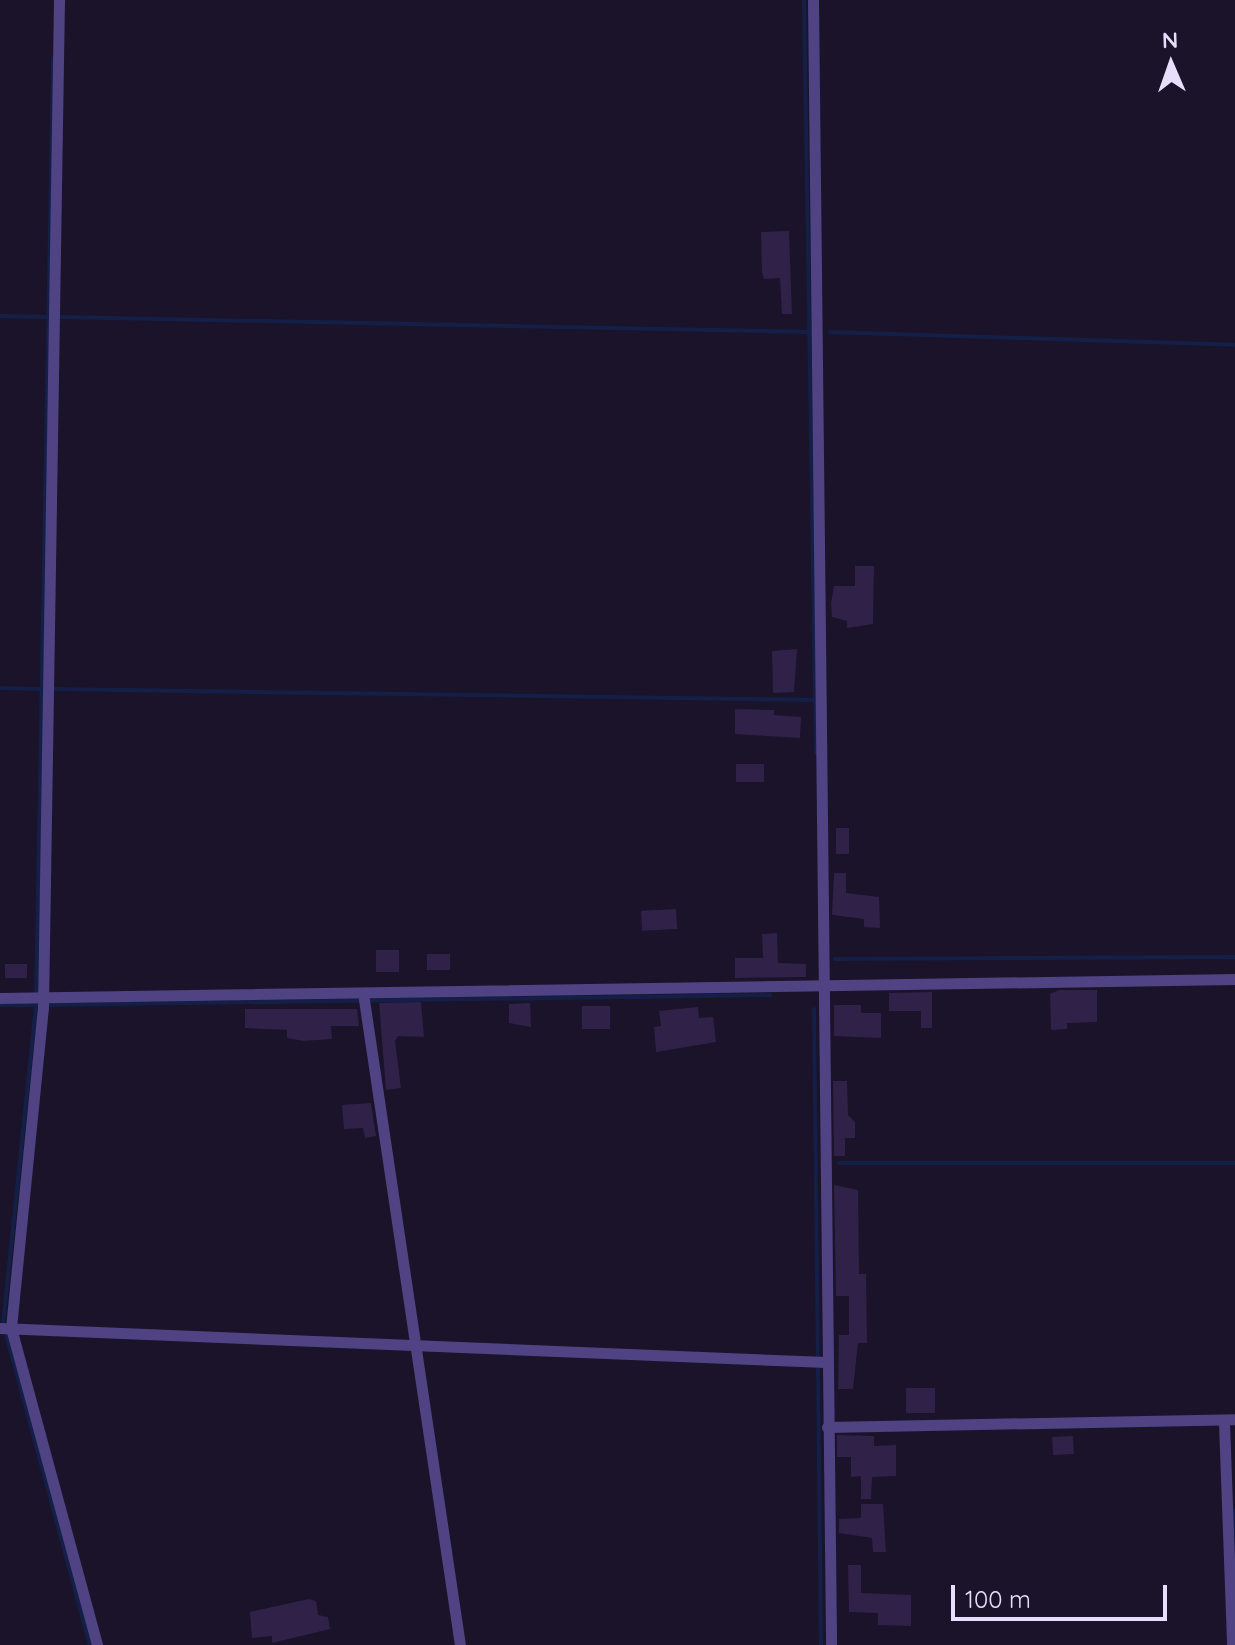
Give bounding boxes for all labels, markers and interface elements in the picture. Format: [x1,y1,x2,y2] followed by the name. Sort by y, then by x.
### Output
[1131,24,1211,104] north arrow
[1162,26,1179,54] text: N
[955,1569,1171,1619] scale bar
[965,1584,1031,1614] text: 100 m

